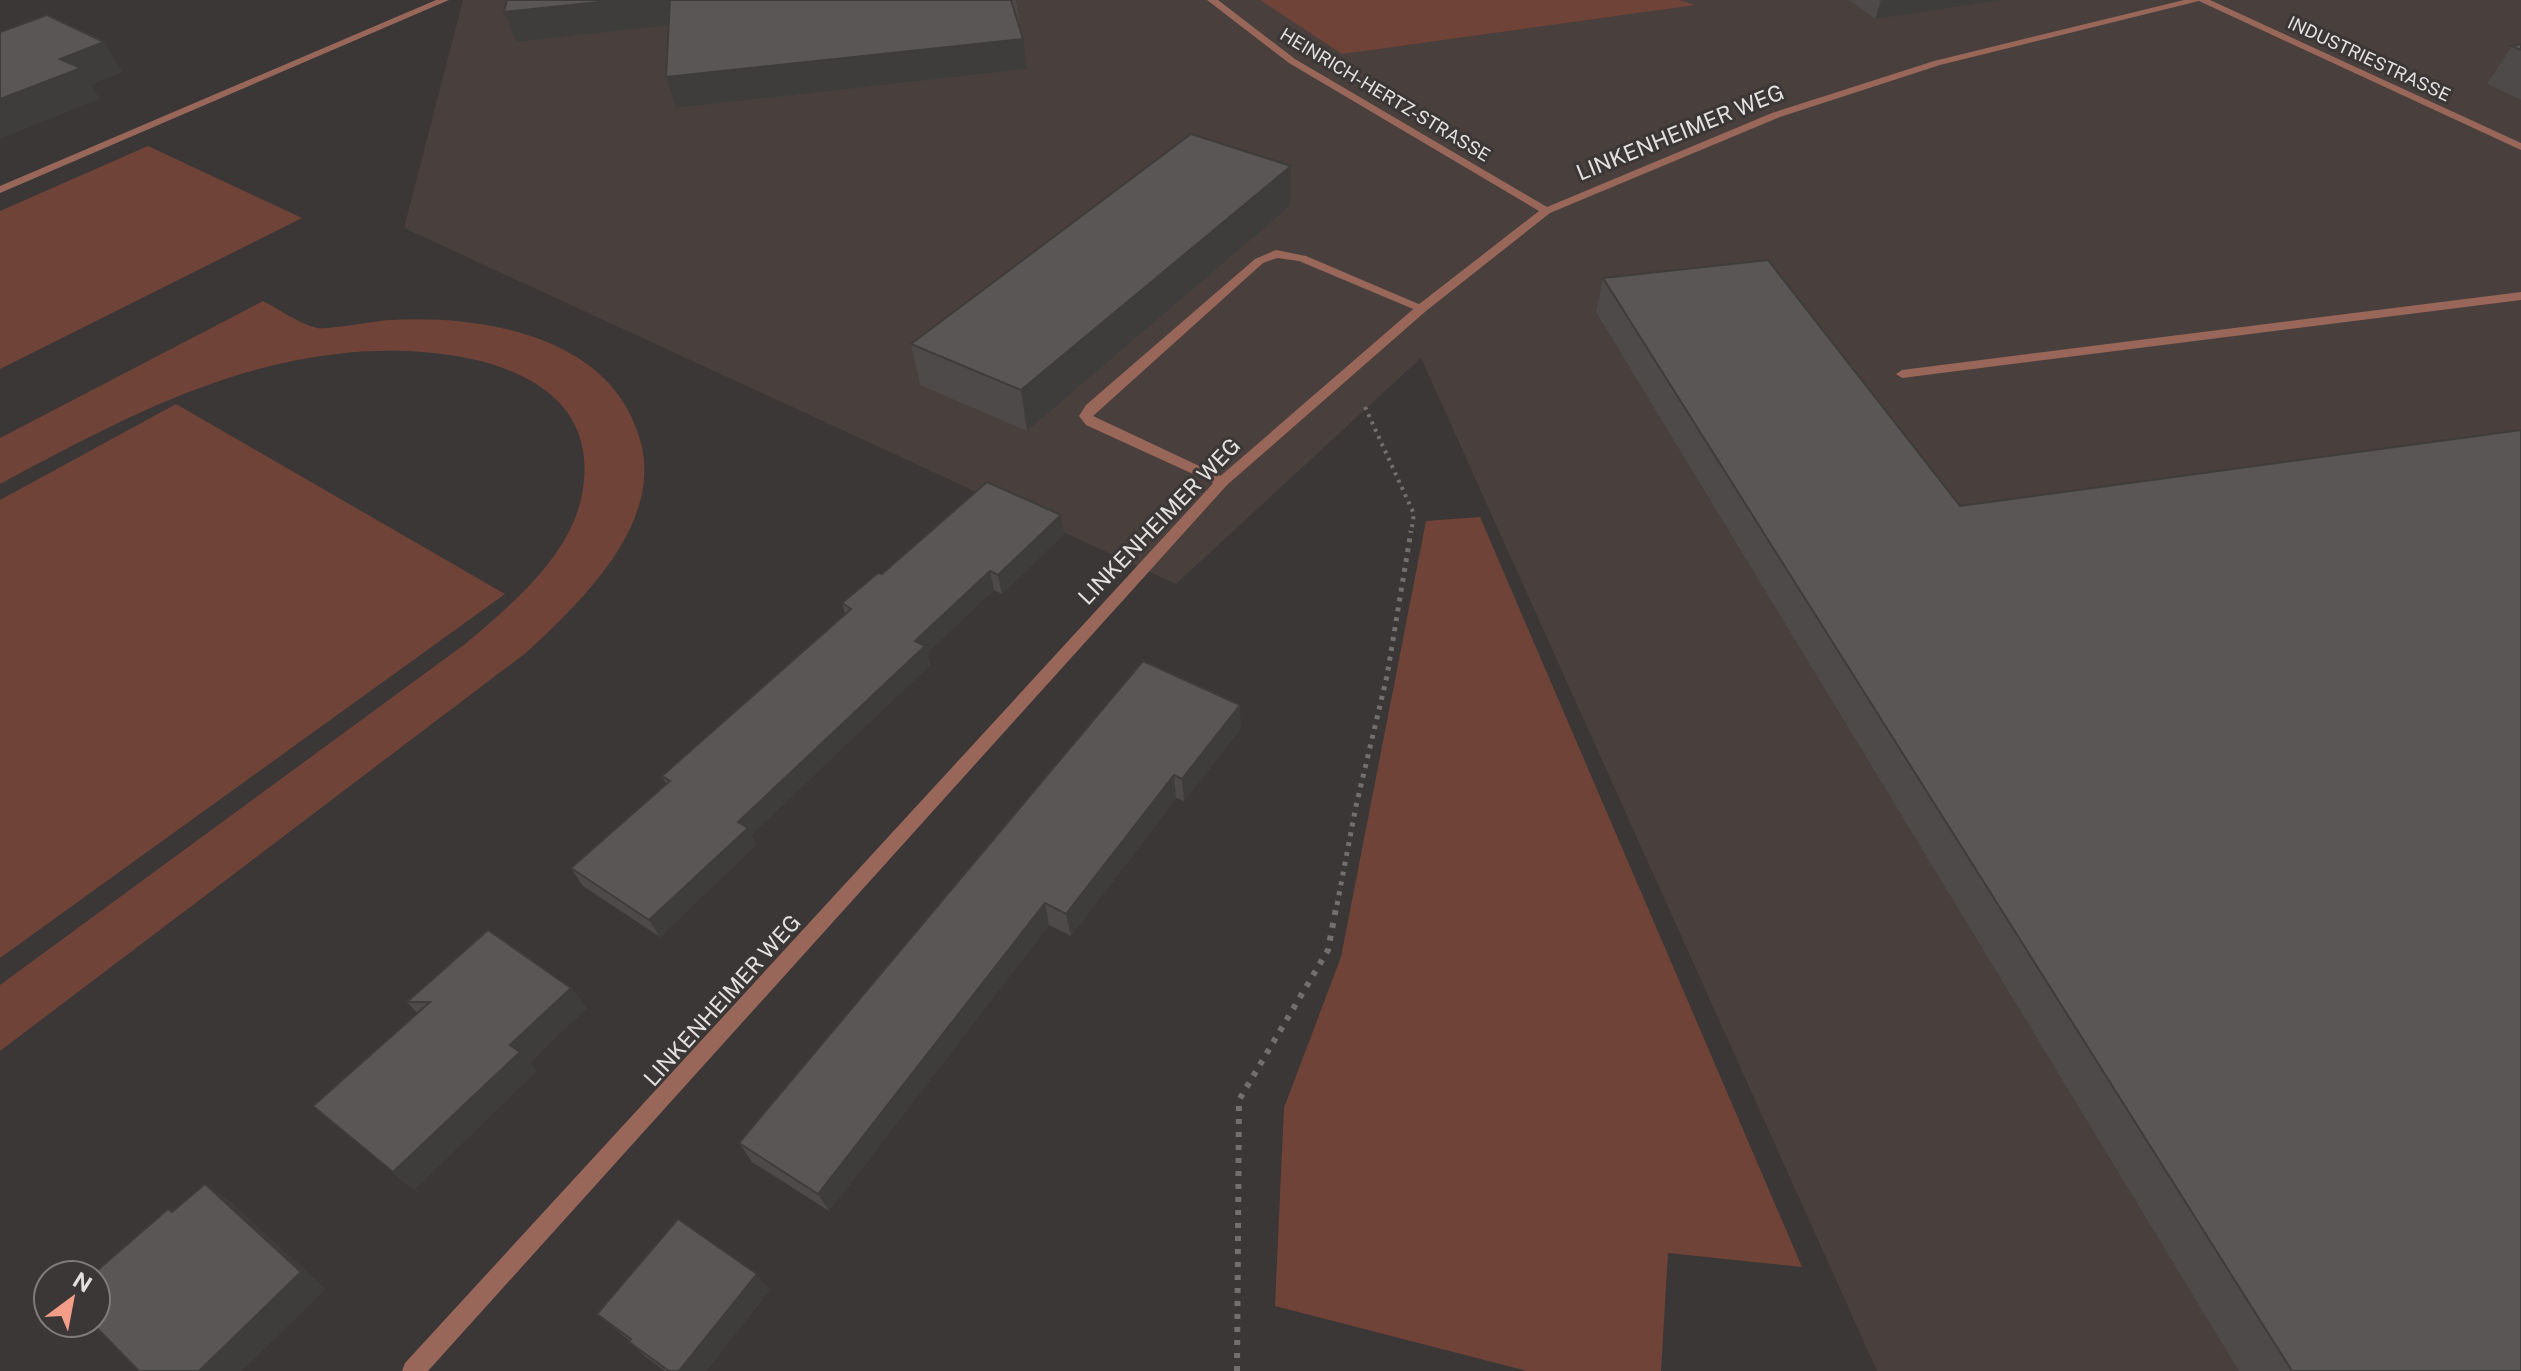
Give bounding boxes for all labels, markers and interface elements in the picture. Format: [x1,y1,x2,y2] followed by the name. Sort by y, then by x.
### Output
[2284,12,2454,106] street label: INDUSTRIESTRASSE
[1276,23,1494,166] street label: HEINRICH-HERTZ-STRASSE
[1572,78,1788,186] street label: LINKENHEIMER WEG
[1073,432,1245,610] street label: LINKENHEIMER WEG
[638,909,806,1091] street label: LINKENHEIMER WEG
[32,1259,112,1339] north arrow
[68,1266,97,1298] text: N

